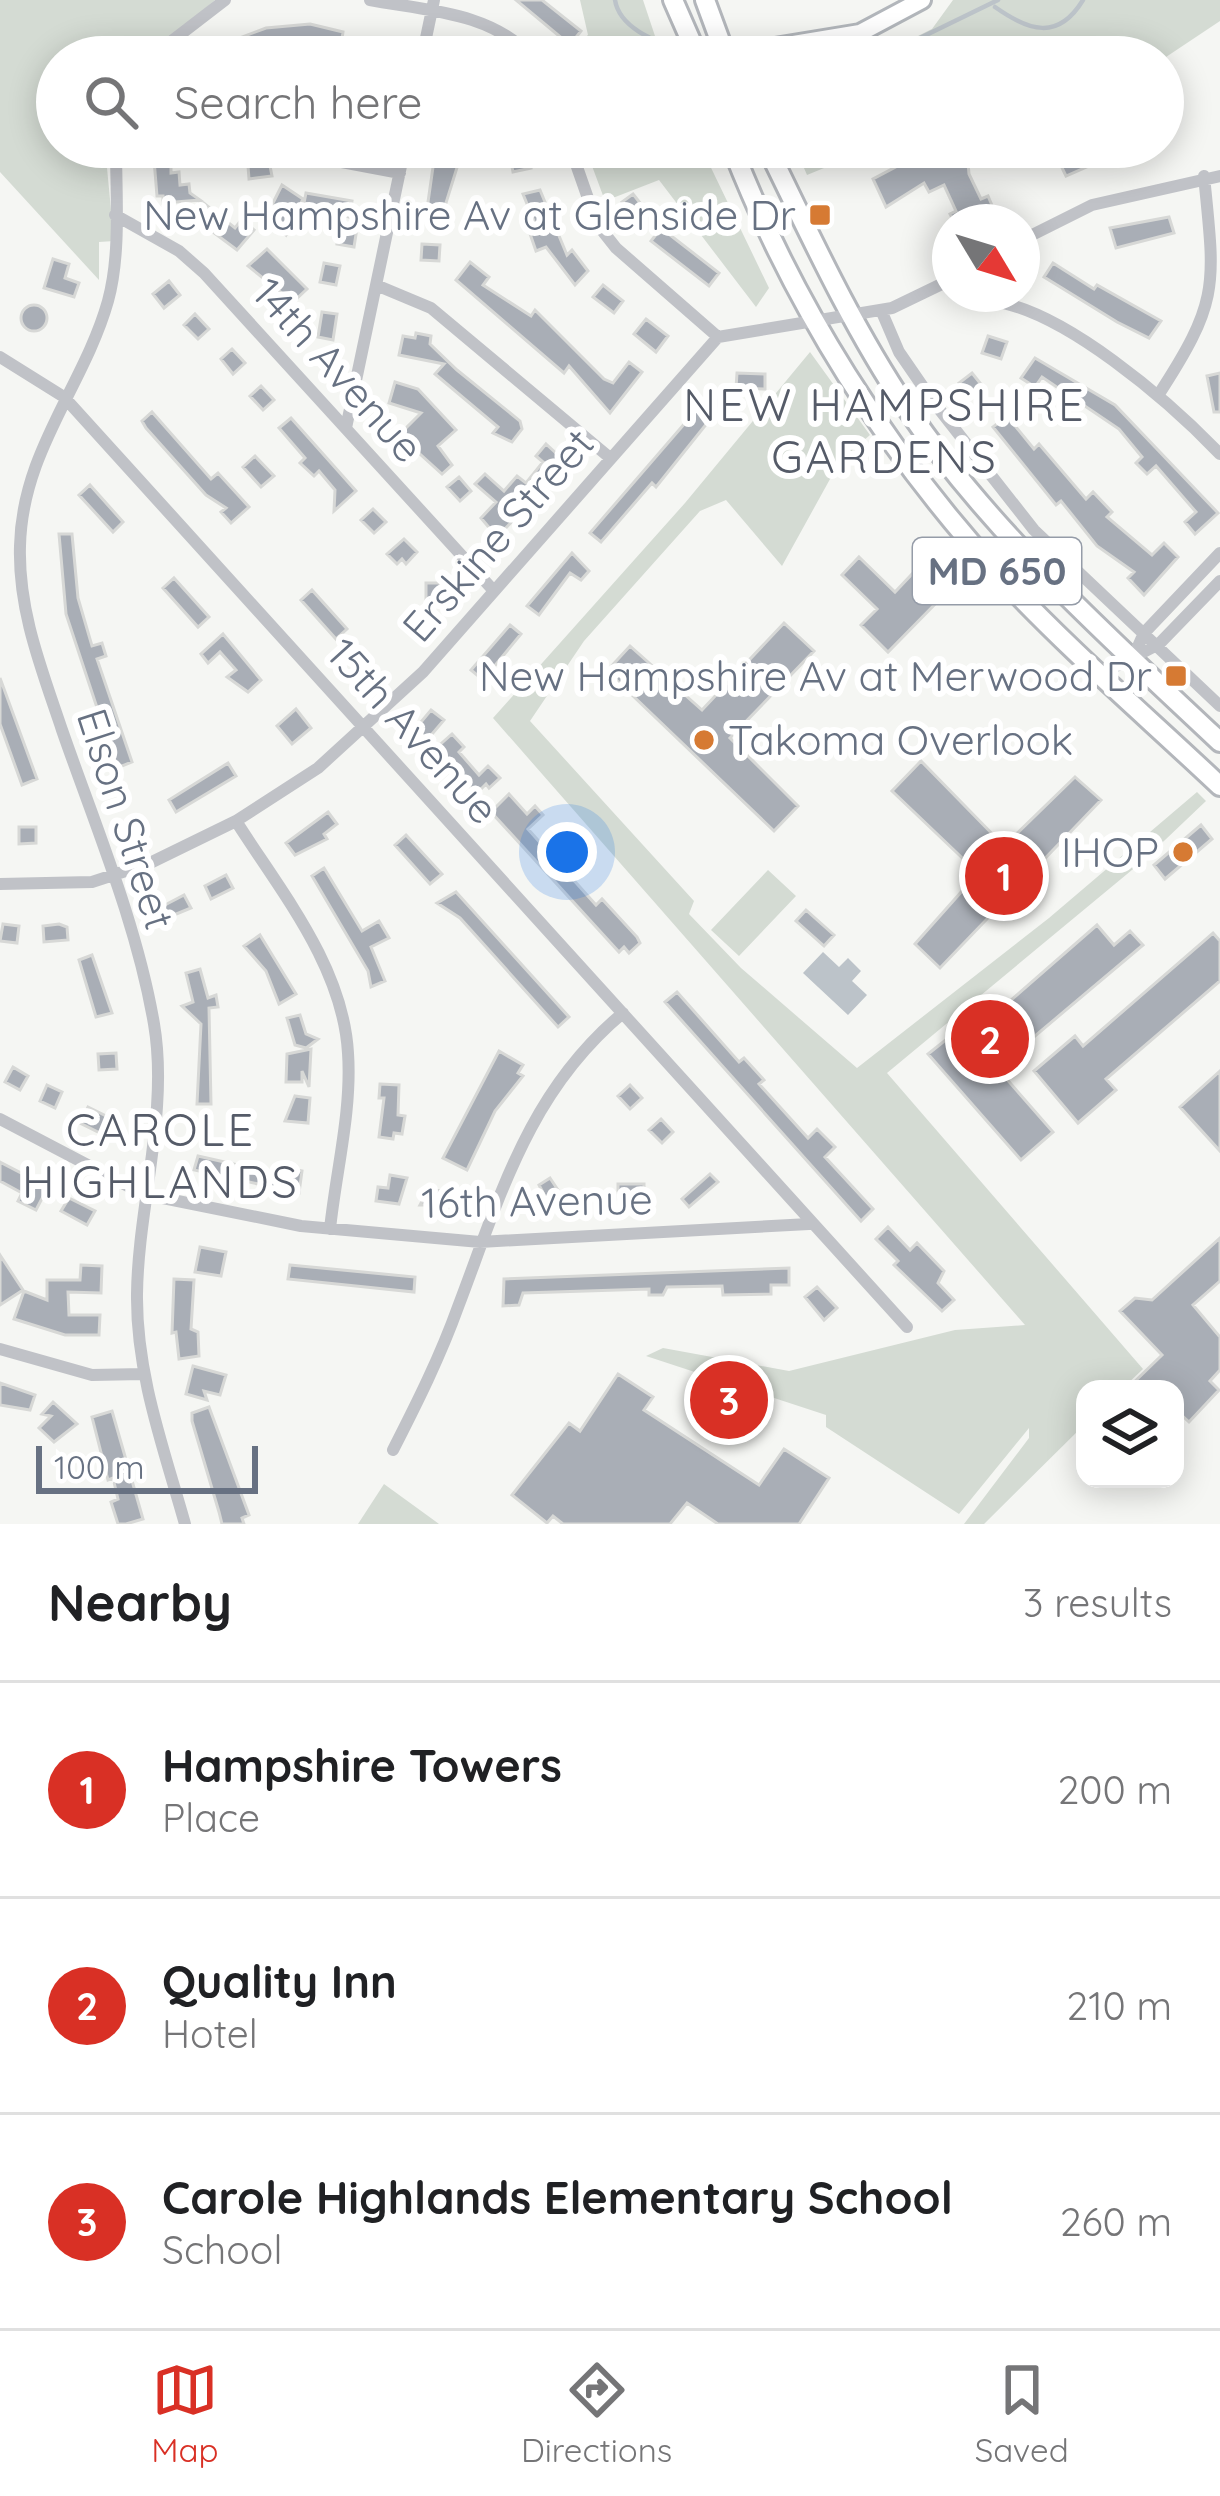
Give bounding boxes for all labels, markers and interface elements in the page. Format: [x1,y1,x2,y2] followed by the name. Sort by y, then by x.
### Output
[36,36,1184,168] search box
[78,69,144,135] icon: search
[174,74,422,130] text: Search here
[143,188,796,241] place label: New Hampshire Av at Glenside Dr
[807,202,833,228] marker: New Hampshire Av at Glenside Dr
[932,204,1040,312] north arrow
[242,266,435,473] street label: 14th Avenue
[683,376,1087,484] district label: NEW HAMPSHIRE GARDENS
[391,417,605,652] street label: Erskine Street
[913,538,1081,604] road number: MD 650
[316,627,511,834] street label: 15th Avenue
[479,649,1152,702] place label: New Hampshire Av at Merwood Dr
[1163,663,1189,689] marker: New Hampshire Av at Merwood Dr
[66,702,187,936] street label: Elson Street
[728,713,1073,766] place label: Takoma Overlook
[691,727,717,753] marker: Takoma Overlook
[537,822,597,882] your location
[1061,825,1159,878] place label: IHOP
[965,831,1043,921] pin: 1
[1170,839,1196,865] marker: IHOP
[951,994,1029,1084] pin: 2
[22,1101,300,1209] district label: CAROLE HIGHLANDS
[421,1172,653,1229] street label: 16th Avenue
[690,1355,768,1445] pin: 3
[1076,1380,1184,1488] map controls
[1076,1380,1184,1488] button: layers
[36,1440,258,1493] scale bar
[54,1446,145,1487] text: 100 m
[48,1570,232,1634] text: Nearby
[1023,1578,1172,1627] text: 3 results
[162,1737,562,1793] text: Hampshire Towers
[79,1765,95,1814] text: 1
[1058,1765,1172,1814] text: 200 m
[162,1793,260,1842] text: Place
[162,1953,397,2009] text: Quality Inn
[76,1981,98,2030] text: 2
[1067,1981,1172,2030] text: 210 m
[162,2009,258,2058] text: Hotel
[162,2169,953,2225] text: Carole Highlands Elementary School
[77,2197,97,2246] text: 3
[1060,2197,1172,2246] text: 260 m
[162,2225,282,2274] text: School
[151,2357,219,2470] tab: Map
[521,2357,672,2470] tab: Directions
[975,2357,1069,2470] tab: Saved

